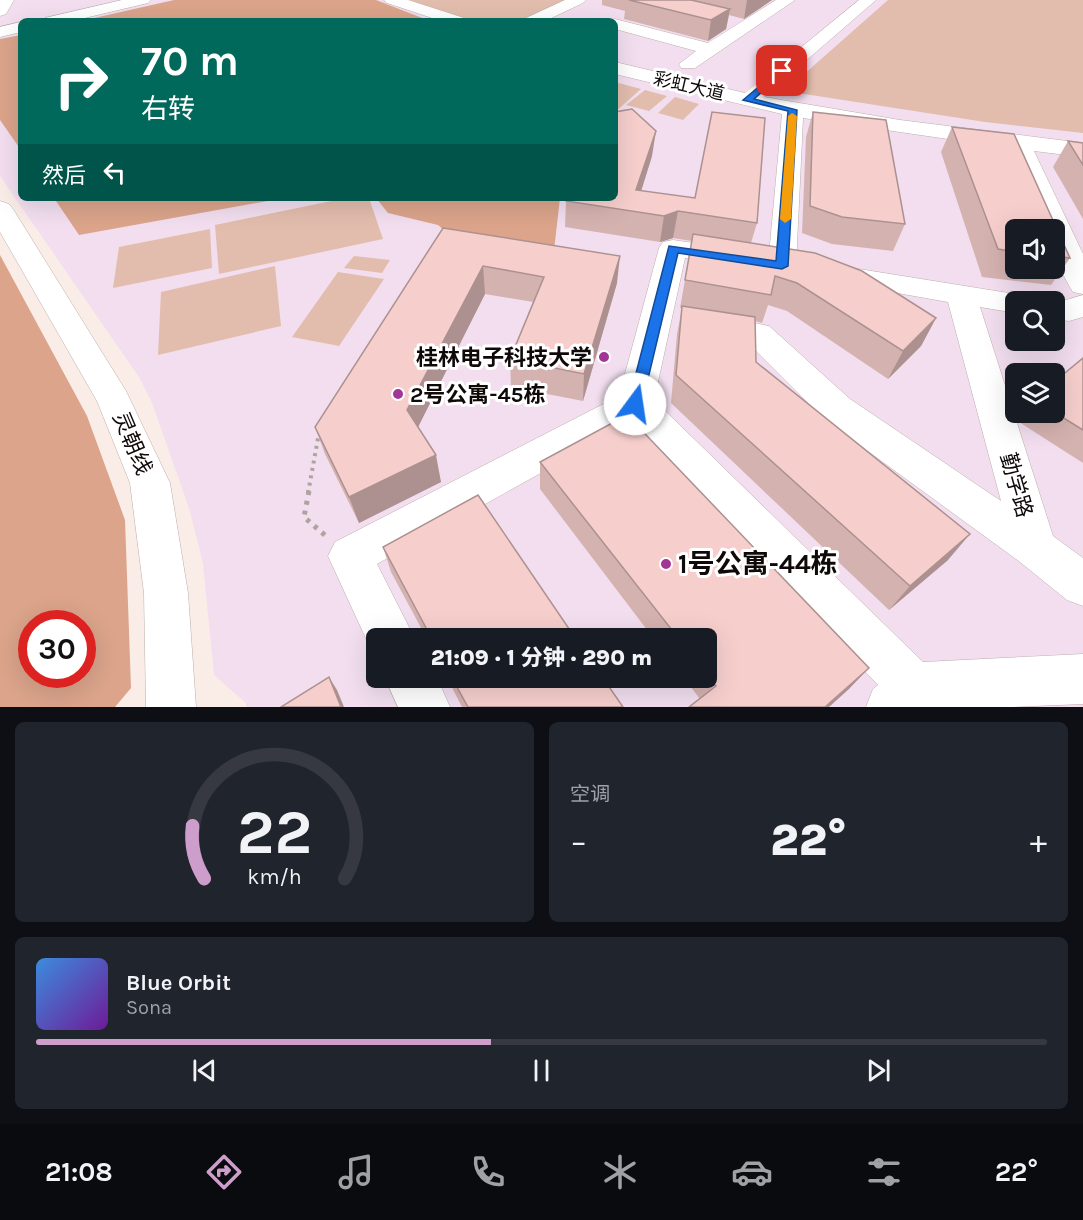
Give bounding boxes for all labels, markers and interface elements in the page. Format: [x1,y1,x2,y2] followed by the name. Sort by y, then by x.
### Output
[141,36,239,86] text: 70 m
[42,42,120,120] icon: right
[756,45,807,96] pin
[765,54,798,87] icon: arrive
[651,67,727,105] street label: 彩虹大道
[141,93,195,125] text: 右转
[98,156,131,189] icon: left
[42,163,86,189] text: 然后
[1005,219,1065,423] map controls
[1005,219,1065,279] button: sound
[1005,291,1065,351] button: search
[416,345,592,371] place label: 桂林电子科技大学
[597,350,611,364] marker: 桂林电子科技大学
[1005,363,1065,423] button: layers
[603,372,667,436] position arrow
[410,382,545,408] place label: 2号公寓-45栋
[391,387,405,401] marker: 2号公寓-45栋
[107,408,157,479] street label: 灵朝线
[994,450,1038,521] street label: 勤学路
[678,548,838,580] place label: 1号公寓-44栋
[659,557,673,571] marker: 1号公寓-44栋
[18,610,96,688] speed limit sign: 30
[431,645,652,671] text: 21:09 · 1 分钟 · 290 m
[570,783,610,806] text: 空调
[237,796,312,869] text: 22
[770,814,847,866] text: 22°
[570,822,587,860] text: −
[1030,822,1047,860] text: +
[247,864,302,889] text: km/h
[126,970,231,996] text: Blue Orbit
[126,996,172,1019] text: Sona
[188,1054,221,1087] icon: previous
[525,1054,558,1087] icon: pause
[862,1054,895,1087] icon: next
[203,1151,245,1193] icon: directions
[335,1151,377,1193] icon: music
[467,1151,509,1193] icon: phone
[599,1151,641,1193] icon: climate
[731,1151,773,1193] icon: car
[863,1151,905,1193] icon: filters
[45,1156,113,1188] text: 21:08
[995,1156,1038,1188] text: 22°

